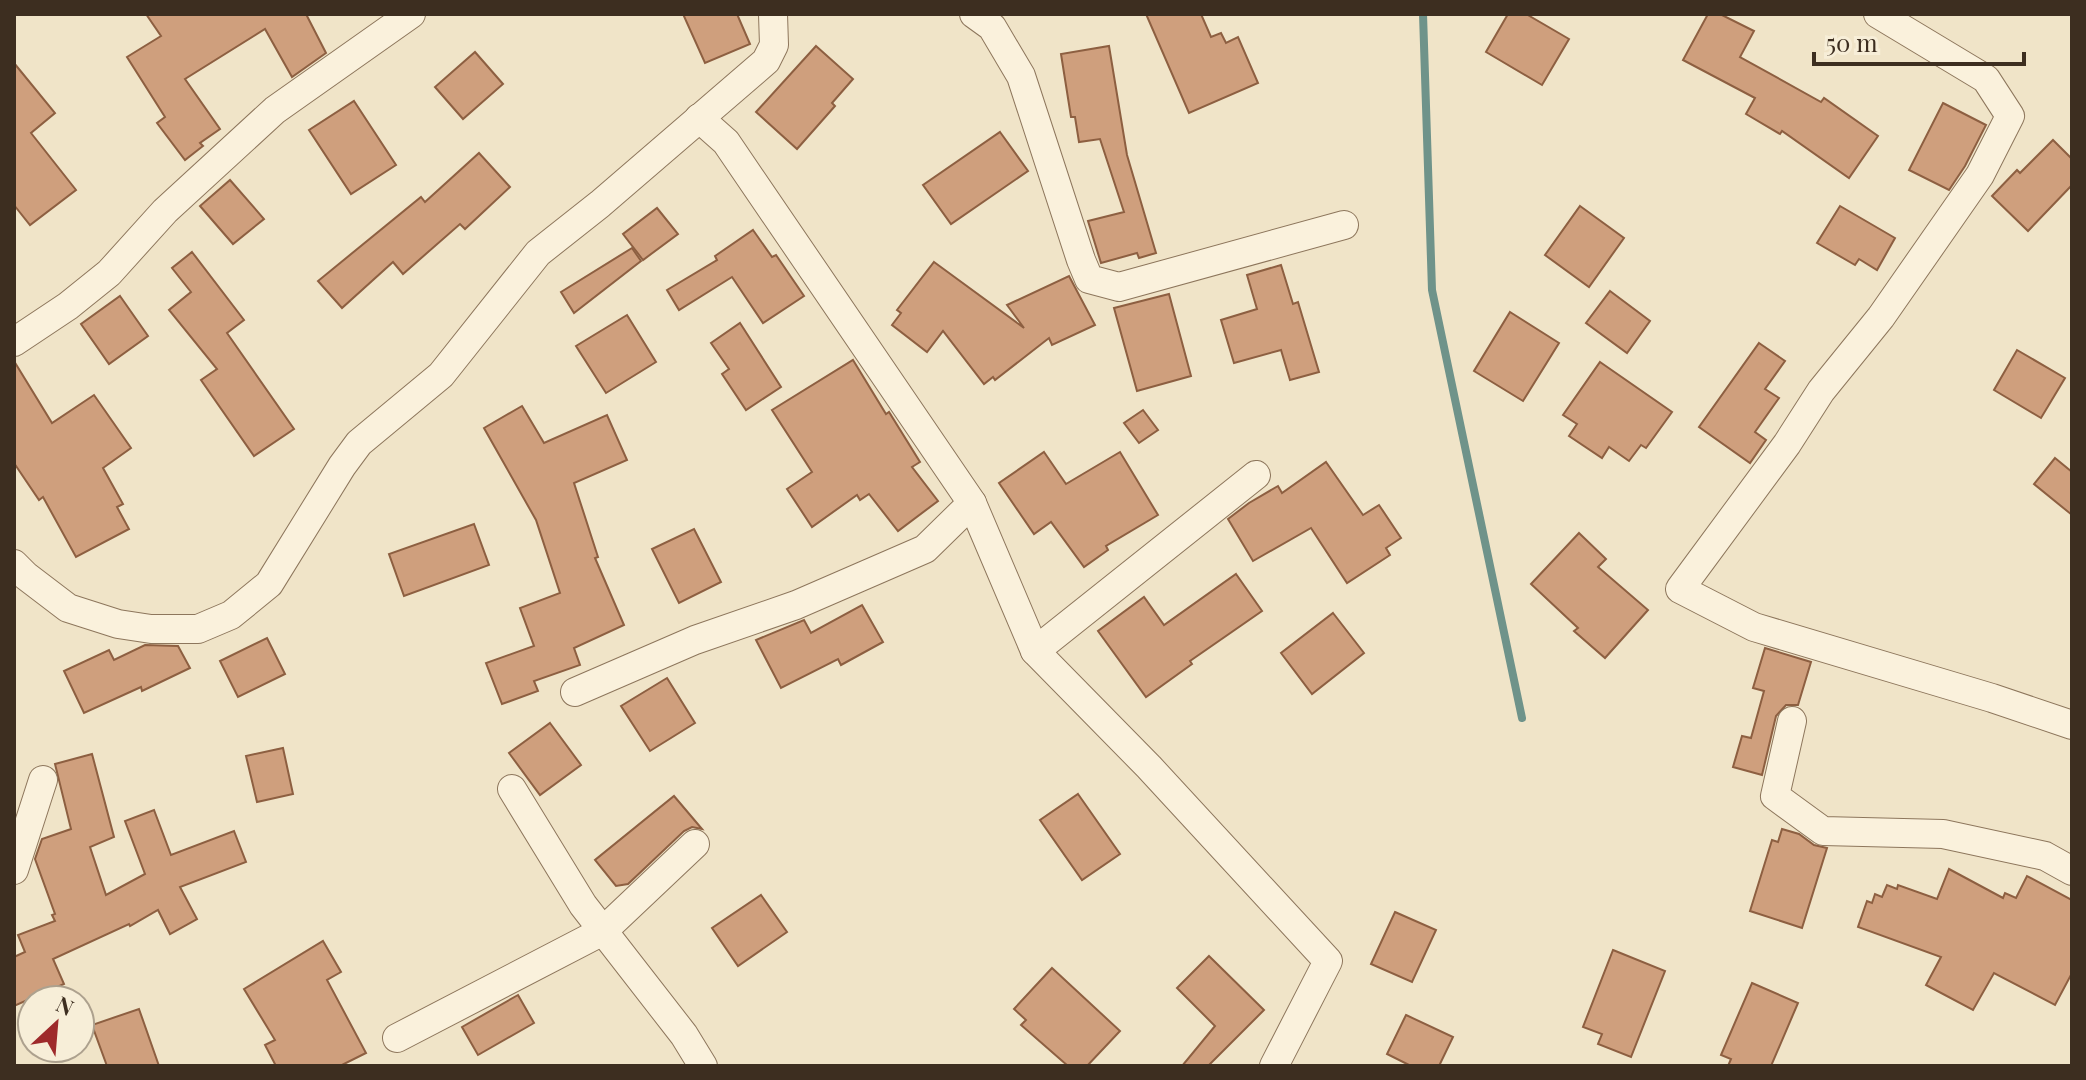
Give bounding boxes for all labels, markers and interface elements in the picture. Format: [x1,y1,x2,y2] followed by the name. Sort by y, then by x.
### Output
[1814,16,2024,66] scale bar
[1826,26,1878,58] text: 50 m
[16,984,96,1064] north arrow
[51,988,79,1022] text: N

